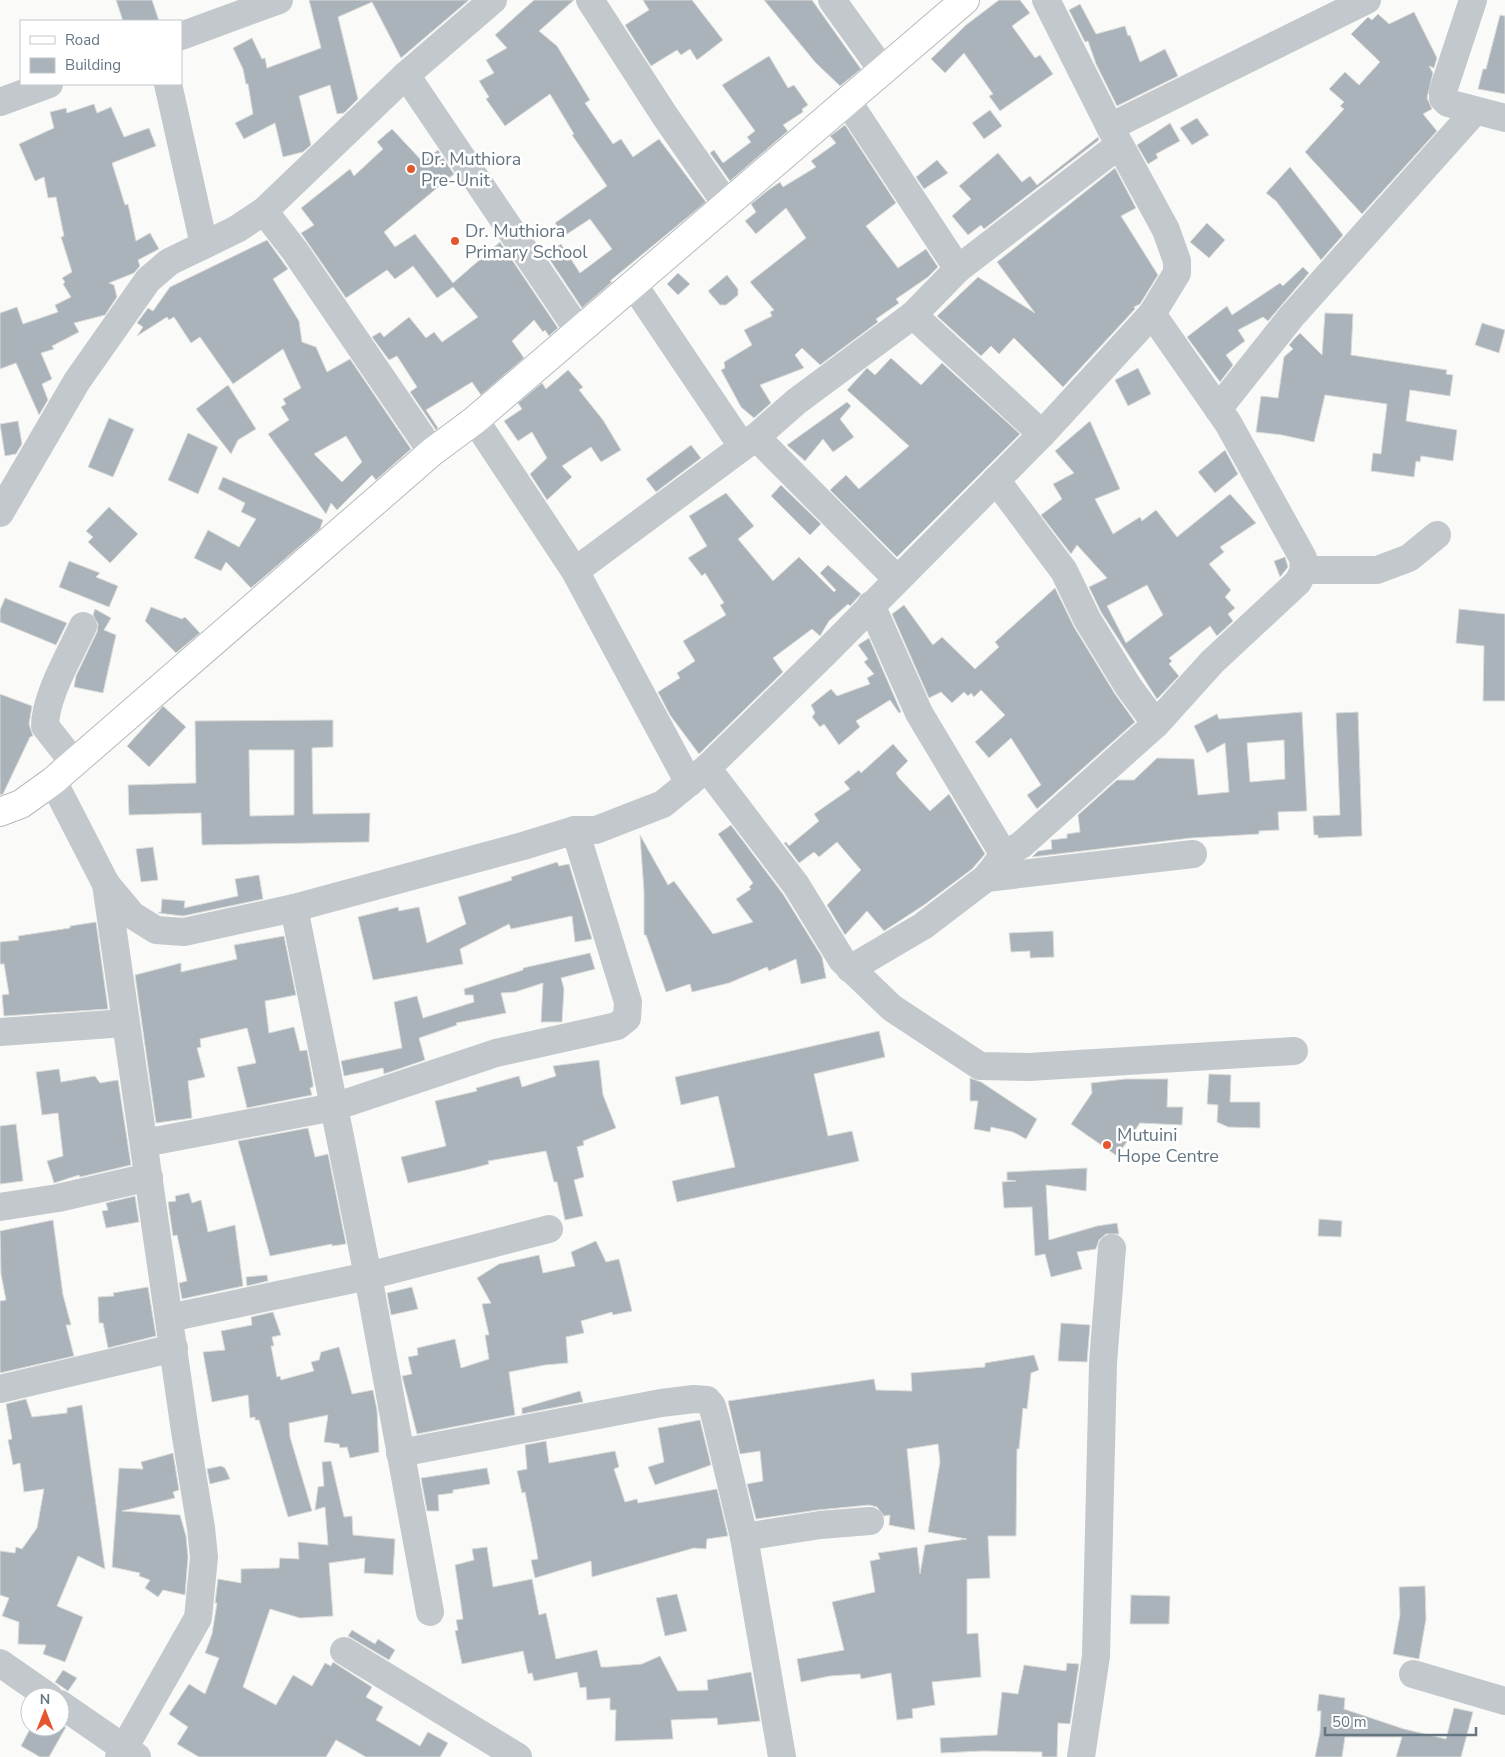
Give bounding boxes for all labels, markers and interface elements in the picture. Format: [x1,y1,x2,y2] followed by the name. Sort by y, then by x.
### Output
[20,20,182,85] legend
[65,30,100,50] text: Road
[65,55,121,75] text: Building
[421,147,521,192] place label: Dr. Muthiora Pre-Unit
[405,163,417,175] marker: Dr. Muthiora Pre-Unit
[465,219,588,264] place label: Dr. Muthiora Primary School
[449,235,461,247] marker: Dr. Muthiora Primary School
[1117,1123,1219,1168] place label: Mutuini Hope Centre
[1101,1139,1113,1151] marker: Mutuini Hope Centre
[20,1687,70,1737] north arrow
[40,1690,50,1709] text: N
[1325,1704,1476,1736] scale bar
[1332,1712,1367,1732] text: 50 m

